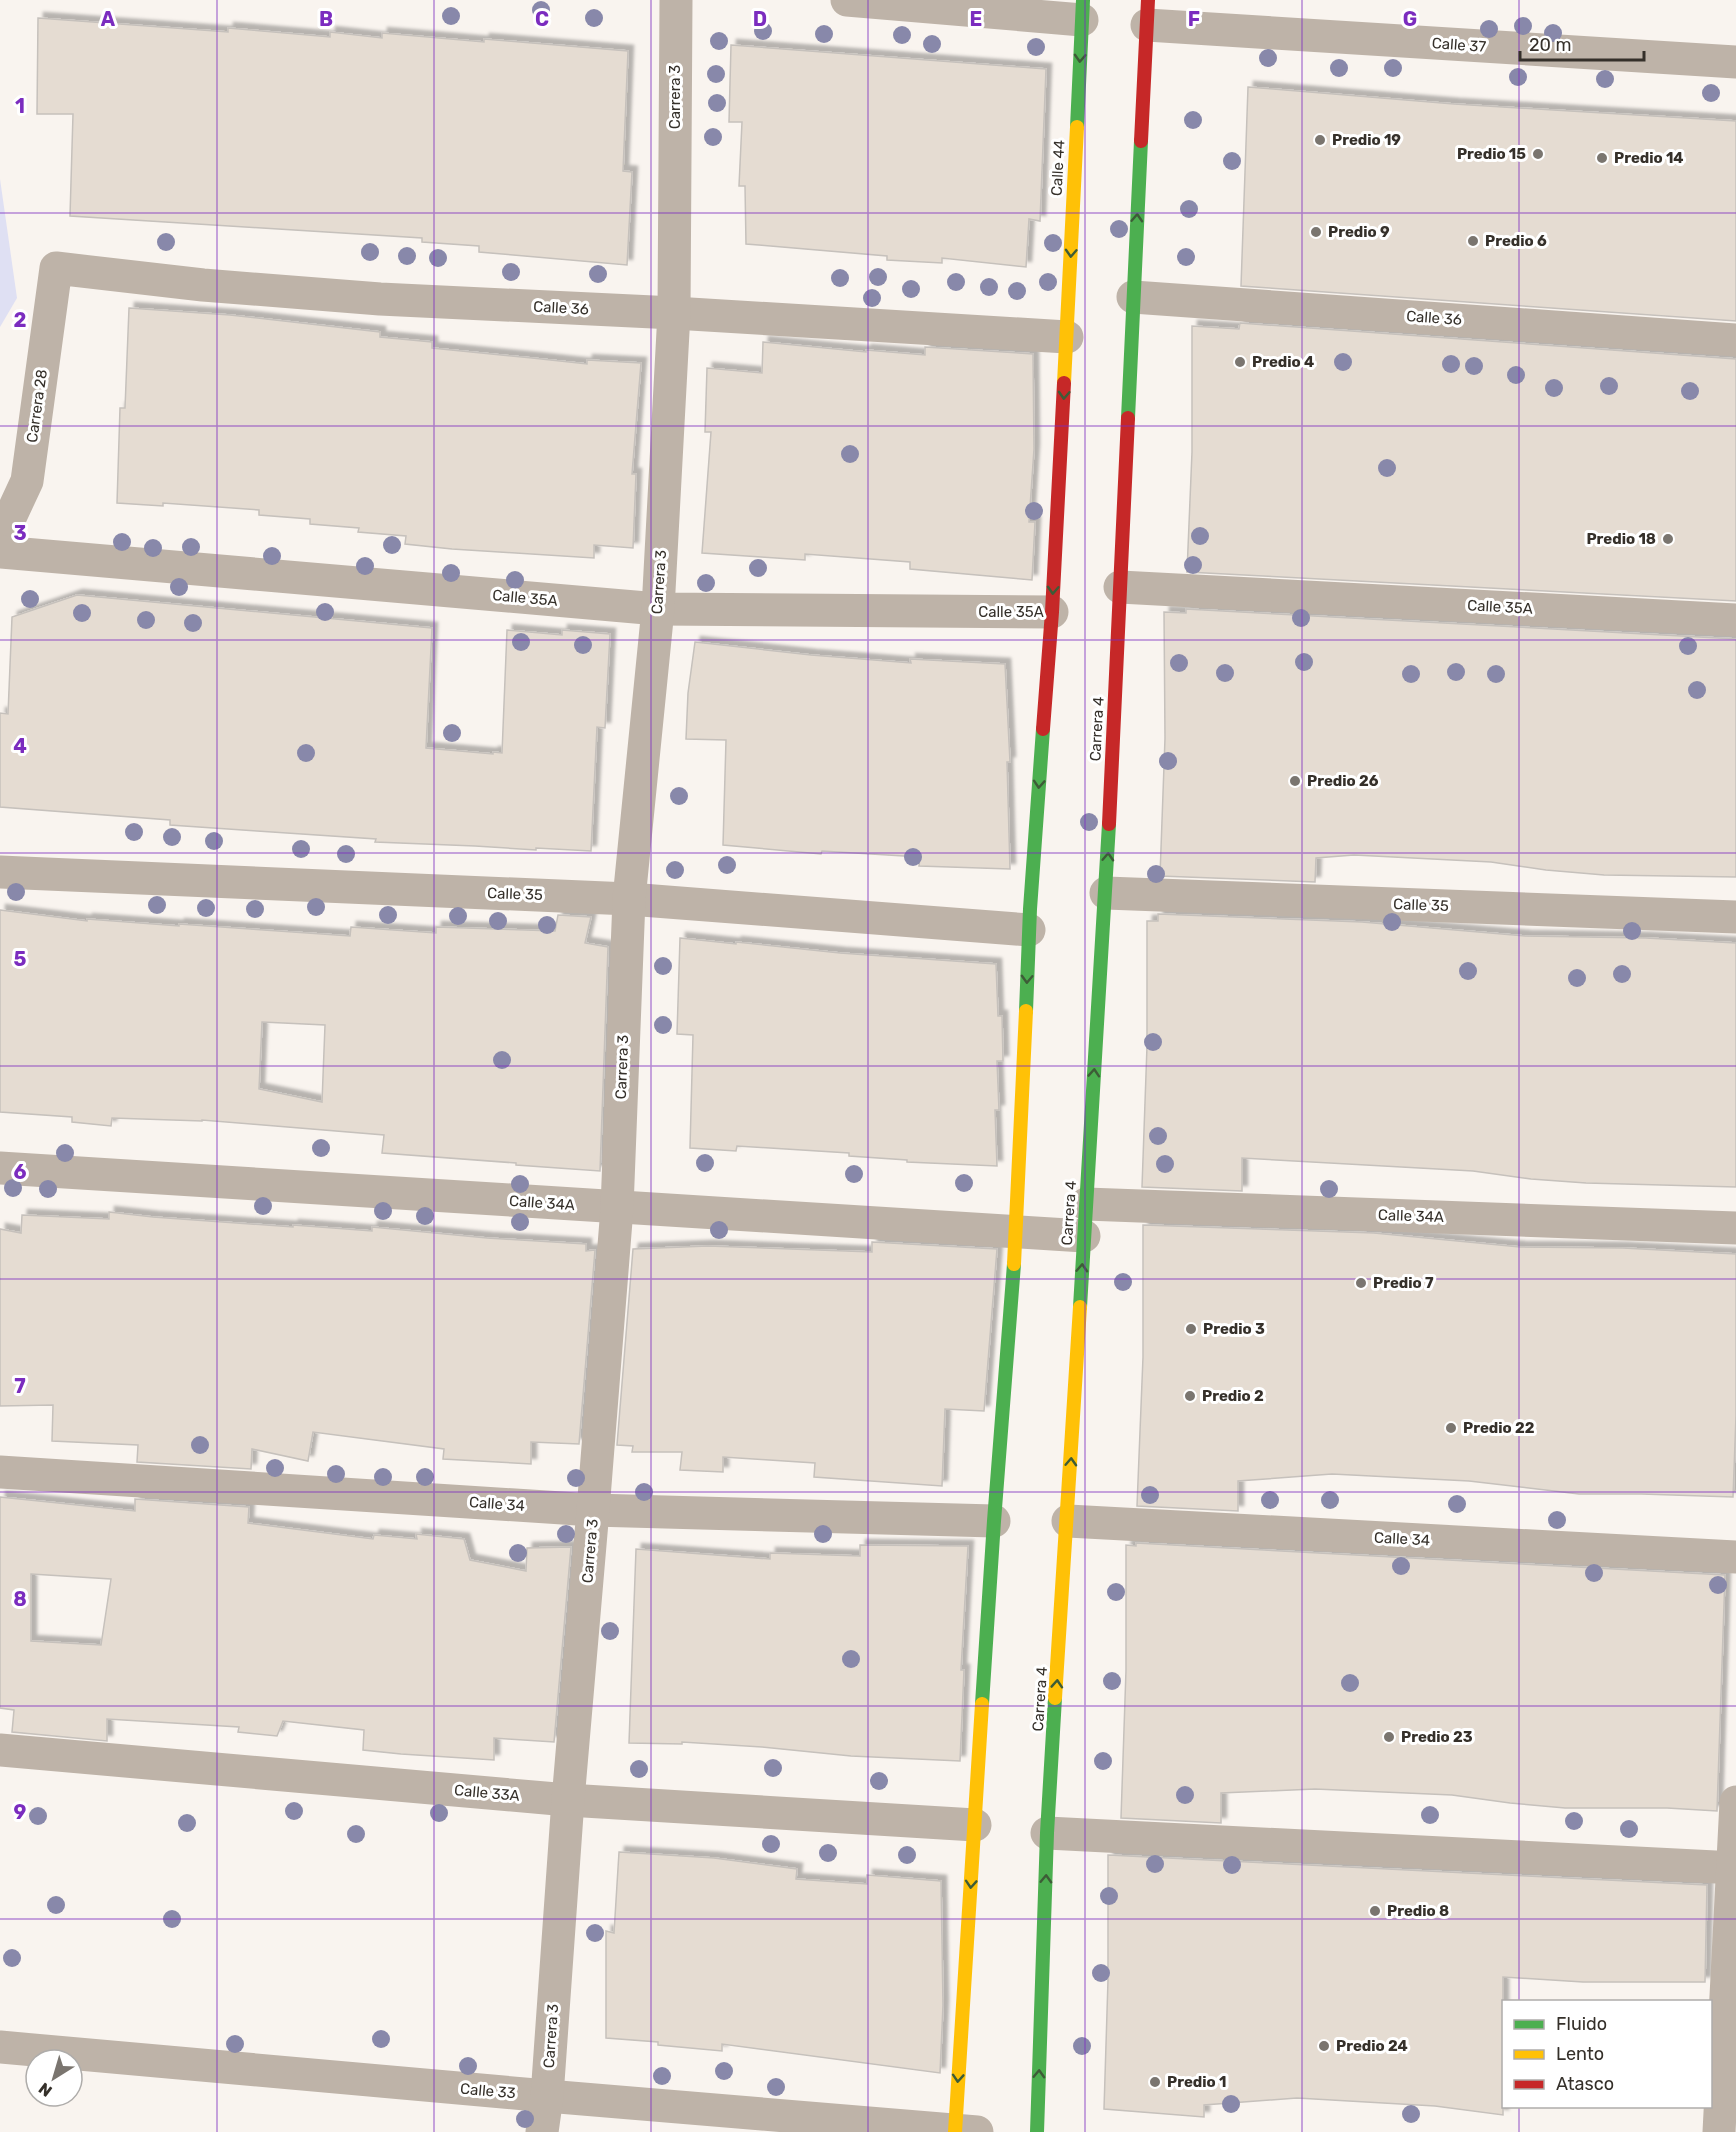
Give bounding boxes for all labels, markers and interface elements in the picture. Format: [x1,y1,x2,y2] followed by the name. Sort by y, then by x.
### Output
[101,7,116,31] text: A
[319,7,333,31] text: B
[535,7,549,31] text: C
[753,7,767,31] text: D
[970,7,982,31] text: E
[1188,7,1200,31] text: F
[1403,7,1417,31] text: G
[1520,24,1644,62] scale bar
[1431,34,1487,56] street label: Calle 37
[1529,34,1571,56] text: 20 m
[1074,54,1086,63] one-way arrow
[666,65,684,129] street label: Carrera 3
[15,94,25,118] text: 1
[1332,131,1401,149] place label: Predio 19
[1313,133,1327,147] marker: Predio 19
[1048,139,1068,197] street label: Calle 44
[1457,145,1526,163] place label: Predio 15
[1531,147,1545,161] marker: Predio 15
[1614,149,1684,167] place label: Predio 14
[1595,151,1609,165] marker: Predio 14
[1130,213,1143,222] one-way arrow
[1328,223,1390,241] place label: Predio 9
[1309,225,1323,239] marker: Predio 9
[1485,232,1547,250] place label: Predio 6
[1466,234,1480,248] marker: Predio 6
[1064,249,1077,258] one-way arrow
[533,298,589,318] street label: Calle 36
[1406,307,1462,329] street label: Calle 36
[14,308,27,332] text: 2
[1252,353,1314,371] place label: Predio 4
[1233,355,1247,369] marker: Predio 4
[23,368,51,444] street label: Carrera 28
[1057,391,1070,400] one-way arrow
[13,521,27,545] text: 3
[1586,530,1656,548] place label: Predio 18
[1661,532,1675,546] marker: Predio 18
[648,549,670,615] street label: Carrera 3
[1047,585,1060,594] one-way arrow
[492,586,558,610] street label: Calle 35A
[1467,596,1533,618] street label: Calle 35A
[978,603,1044,621] street label: Calle 35A
[1086,696,1108,762] street label: Carrera 4
[13,734,27,758] text: 4
[1307,772,1379,790] place label: Predio 26
[1288,774,1302,788] marker: Predio 26
[1033,780,1046,789] one-way arrow
[1101,853,1114,862] one-way arrow
[487,884,543,904] street label: Calle 35
[1393,895,1449,915] street label: Calle 35
[14,947,27,971] text: 5
[1020,975,1033,984] one-way arrow
[612,1034,632,1100] street label: Carrera 3
[1088,1068,1101,1077] one-way arrow
[13,1160,27,1184] text: 6
[1058,1180,1080,1246] street label: Carrera 4
[508,1192,576,1214] street label: Calle 34A
[1378,1206,1444,1226] street label: Calle 34A
[1076,1263,1089,1272] one-way arrow
[1373,1274,1434,1292] place label: Predio 7
[1354,1276,1368,1290] marker: Predio 7
[1203,1320,1265,1338] place label: Predio 3
[1184,1322,1198,1336] marker: Predio 3
[14,1374,26,1398] text: 7
[1202,1387,1264,1405] place label: Predio 2
[1183,1389,1197,1403] marker: Predio 2
[1463,1419,1535,1437] place label: Predio 22
[1444,1421,1458,1435] marker: Predio 22
[1065,1458,1078,1467] one-way arrow
[468,1493,526,1515] street label: Calle 34
[578,1518,602,1584] street label: Carrera 3
[1374,1529,1430,1549] street label: Calle 34
[13,1587,27,1611] text: 8
[1029,1666,1051,1732] street label: Carrera 4
[1051,1679,1064,1688] one-way arrow
[1401,1728,1473,1746] place label: Predio 23
[1382,1730,1396,1744] marker: Predio 23
[453,1781,521,1805] street label: Calle 33A
[14,1800,27,1824] text: 9
[1039,1874,1052,1883] one-way arrow
[965,1879,978,1888] one-way arrow
[1387,1902,1449,1920] place label: Predio 8
[1368,1904,1382,1918] marker: Predio 8
[1502,2000,1712,2108] legend
[540,2003,562,2069] street label: Carrera 3
[1556,2013,1607,2035] text: Fluido
[1336,2037,1408,2055] place label: Predio 24
[1317,2039,1331,2053] marker: Predio 24
[1556,2043,1604,2065] text: Lento
[24,2048,84,2108] north arrow
[1033,2069,1046,2078] one-way arrow
[1167,2073,1226,2091] place label: Predio 1
[1556,2073,1614,2095] text: Atasco
[952,2074,965,2083] one-way arrow
[1148,2075,1162,2089] marker: Predio 1
[35,2079,56,2101] text: N
[459,2080,517,2102] street label: Calle 33

